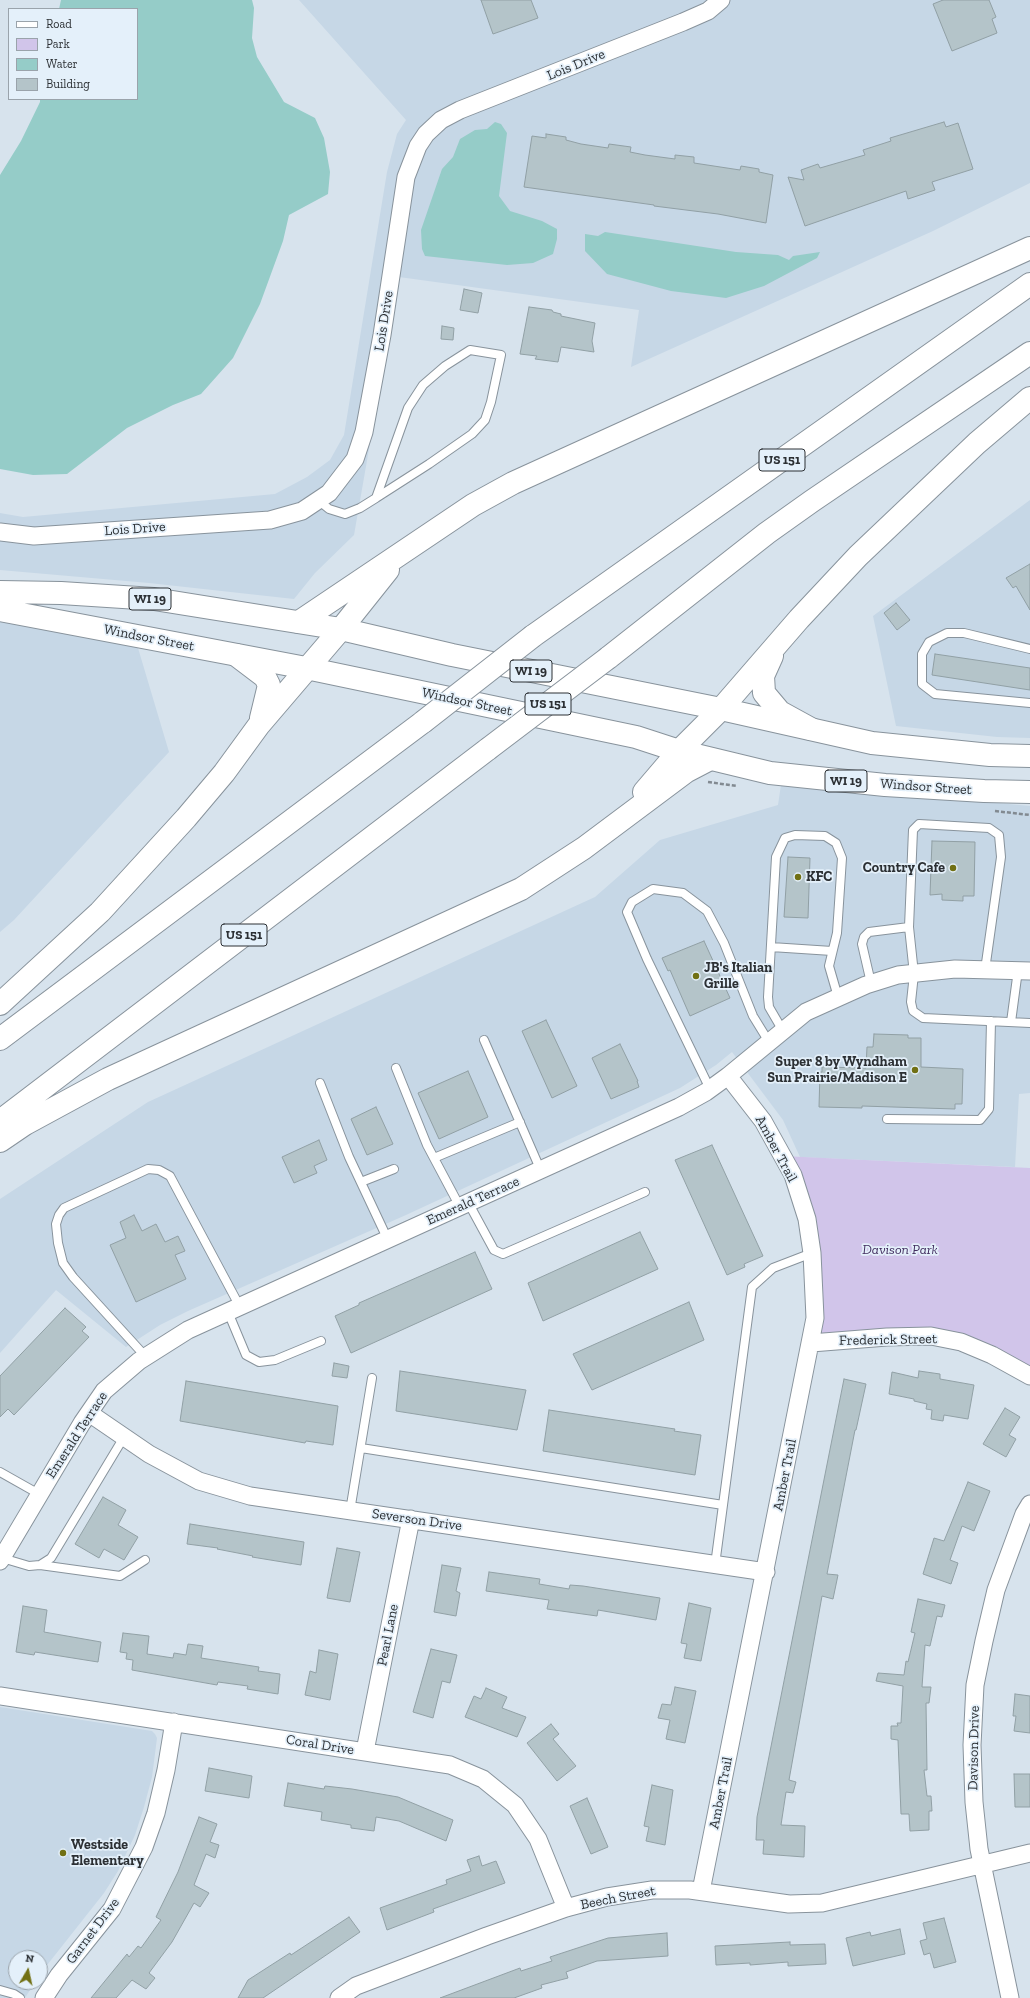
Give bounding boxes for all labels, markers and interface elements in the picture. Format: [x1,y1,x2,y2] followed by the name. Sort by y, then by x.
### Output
[8,8,138,100] legend
[46,17,72,31] text: Road
[46,37,70,51] text: Park
[545,46,607,84] street label: Lois Drive
[46,57,78,71] text: Water
[46,77,90,91] text: Building
[371,290,397,352] street label: Lois Drive
[759,449,805,471] road number: US 151
[104,518,166,540] street label: Lois Drive
[129,588,171,610] road number: WI 19
[102,621,196,655] street label: Windsor Street
[510,660,552,682] road number: WI 19
[420,684,514,720] street label: Windsor Street
[525,693,571,715] road number: US 151
[825,770,867,792] road number: WI 19
[880,775,972,799] street label: Windsor Street
[863,860,945,876] place label: Country Cafe
[948,863,958,873] marker: Country Cafe
[806,869,832,885] place label: KFC
[793,872,803,882] marker: KFC
[221,924,267,946] road number: US 151
[704,960,772,992] place label: JB's Italian Grille
[691,971,701,981] marker: JB's Italian Grille
[767,1054,907,1086] place label: Super 8 by Wyndham Sun Prairie/Madison E
[910,1065,920,1075] marker: Super 8 by Wyndham Sun Prairie/Madison E
[751,1113,801,1185] street label: Amber Trail
[424,1173,522,1229] street label: Emerald Terrace
[862,1242,938,1258] park label: Davison Park
[839,1331,937,1349] street label: Frederick Street
[43,1388,111,1482] street label: Emerald Terrace
[770,1438,800,1512] street label: Amber Trail
[371,1505,463,1535] street label: Severson Drive
[374,1603,402,1667] street label: Pearl Lane
[965,1705,983,1791] street label: Davison Drive
[285,1731,355,1759] street label: Coral Drive
[706,1756,736,1830] street label: Amber Trail
[71,1837,144,1870] place label: Westside Elementary
[58,1848,68,1858] marker: Westside Elementary
[579,1883,657,1913] street label: Beech Street
[63,1895,123,1967] street label: Garnet Drive
[8,1950,48,1990] north arrow
[25,1952,35,1966] text: N

